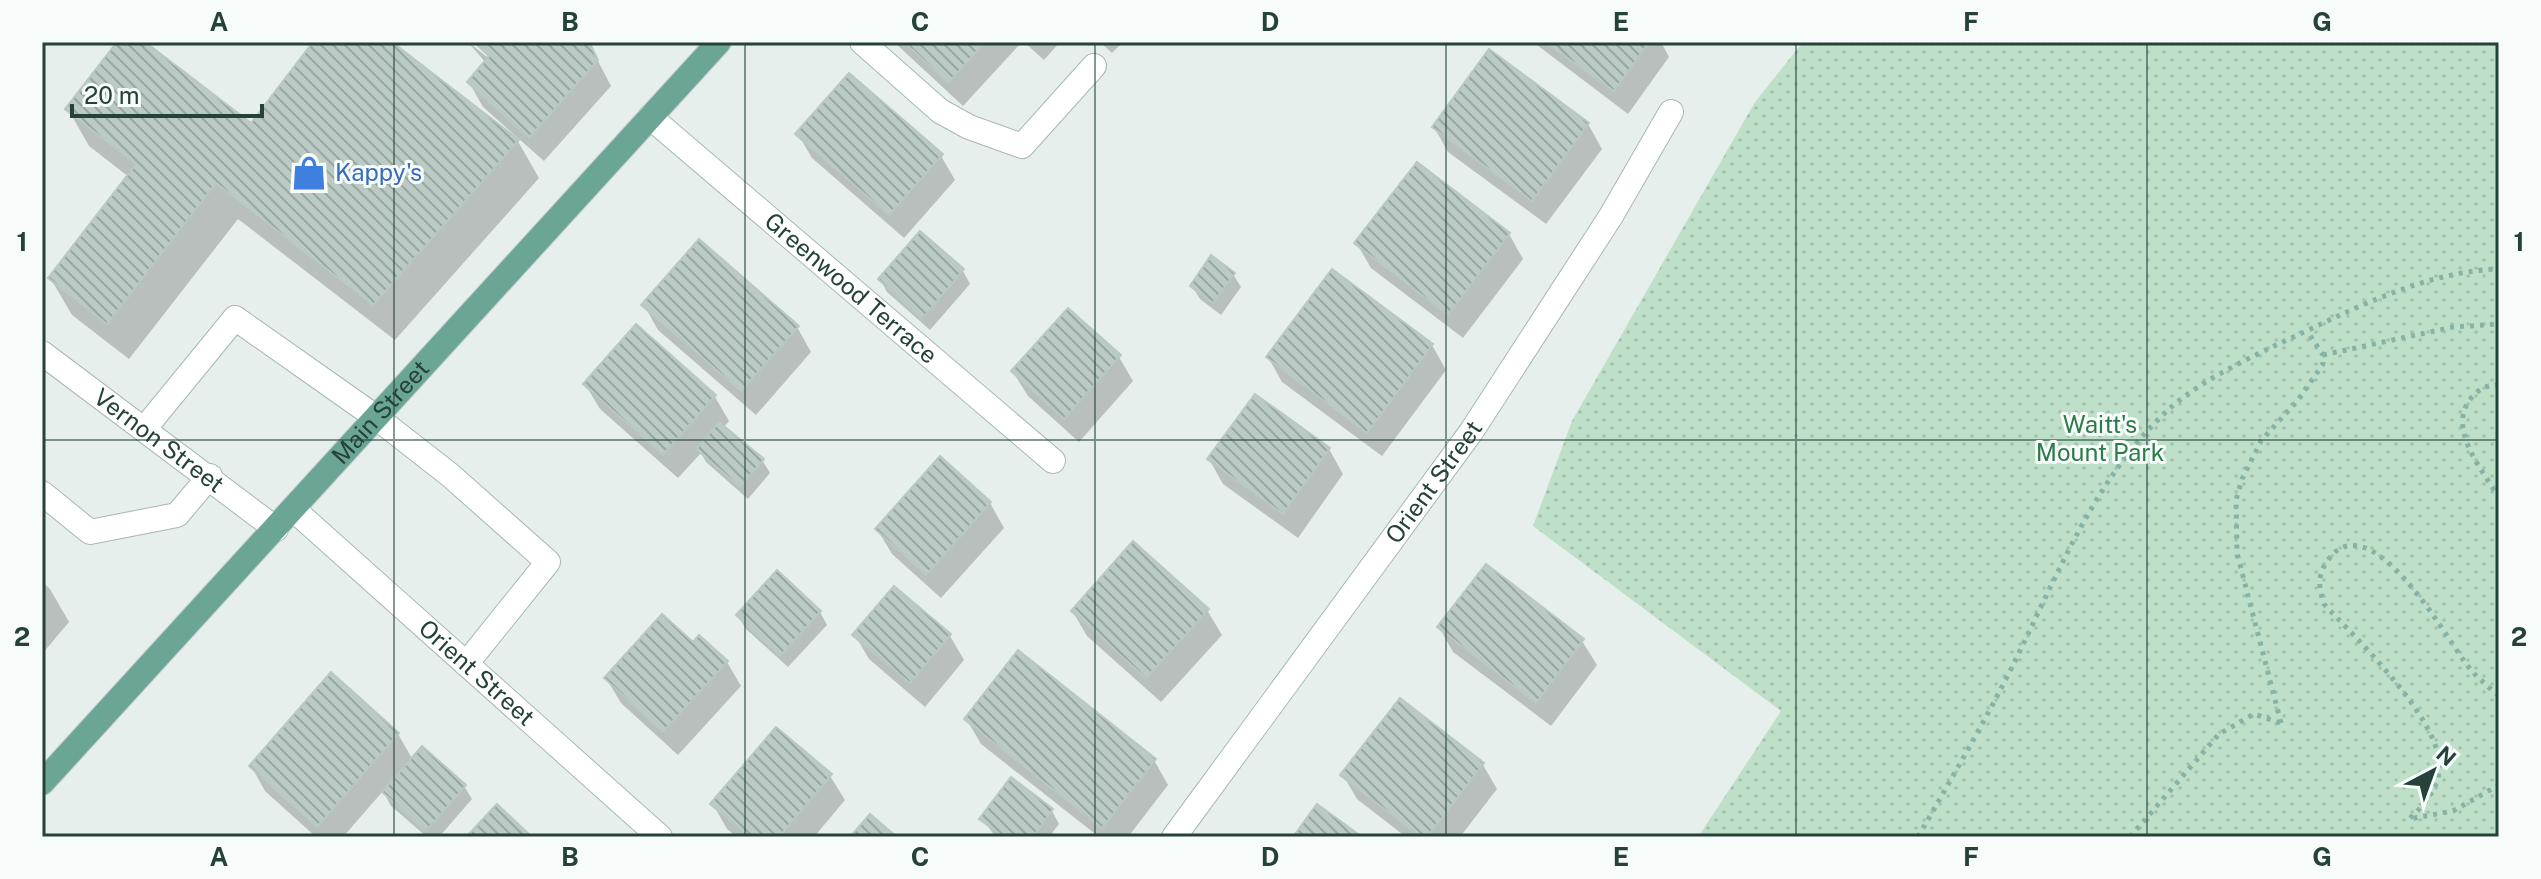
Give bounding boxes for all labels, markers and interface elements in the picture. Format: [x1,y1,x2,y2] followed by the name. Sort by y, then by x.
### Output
[210,6,229,37] text: A
[561,6,579,37] text: B
[911,6,929,37] text: C
[1261,6,1279,37] text: D
[1613,6,1629,37] text: E
[1963,6,1979,37] text: F
[2312,6,2332,37] text: G
[72,68,262,118] scale bar
[84,81,140,109] text: 20 m
[290,154,328,192] shop icon: Kappy's
[335,158,422,186] place label: Kappy's
[760,206,943,369] street label: Greenwood Terrace
[16,226,28,257] text: 1
[2513,226,2525,257] text: 1
[326,354,434,469] street label: Main Street
[89,382,230,498] street label: Vernon Street
[2036,410,2164,466] park label: Waitt's Mount Park
[1379,415,1488,548] street label: Orient Street
[414,613,541,731] street label: Orient Street
[14,621,30,652] text: 2
[2511,621,2527,652] text: 2
[2393,731,2473,811] north arrow
[2431,740,2461,771] text: N
[210,841,229,872] text: A
[561,841,579,872] text: B
[911,841,929,872] text: C
[1261,841,1279,872] text: D
[1613,841,1629,872] text: E
[1963,841,1979,872] text: F
[2312,841,2332,872] text: G

